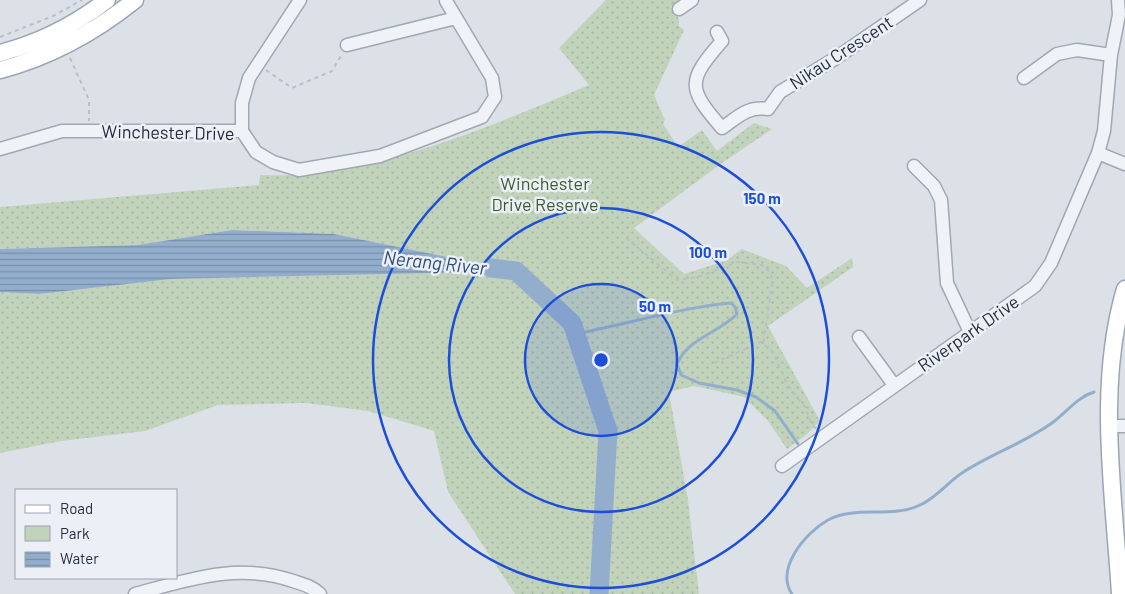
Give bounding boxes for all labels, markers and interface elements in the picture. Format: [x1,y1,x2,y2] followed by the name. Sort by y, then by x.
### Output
[785,10,897,94] street label: Nikau Crescent
[101,120,235,144] street label: Winchester Drive
[491,172,599,215] park label: Winchester Drive Reserve
[743,189,781,207] text: 150 m
[689,243,727,261] text: 100 m
[382,245,489,279] water label: Nerang River
[913,290,1023,376] street label: Riverpark Drive
[639,297,671,315] text: 50 m
[592,351,610,369] centre of rings
[15,489,178,579] legend
[60,499,93,517] text: Road
[60,524,90,542] text: Park
[60,549,99,567] text: Water

